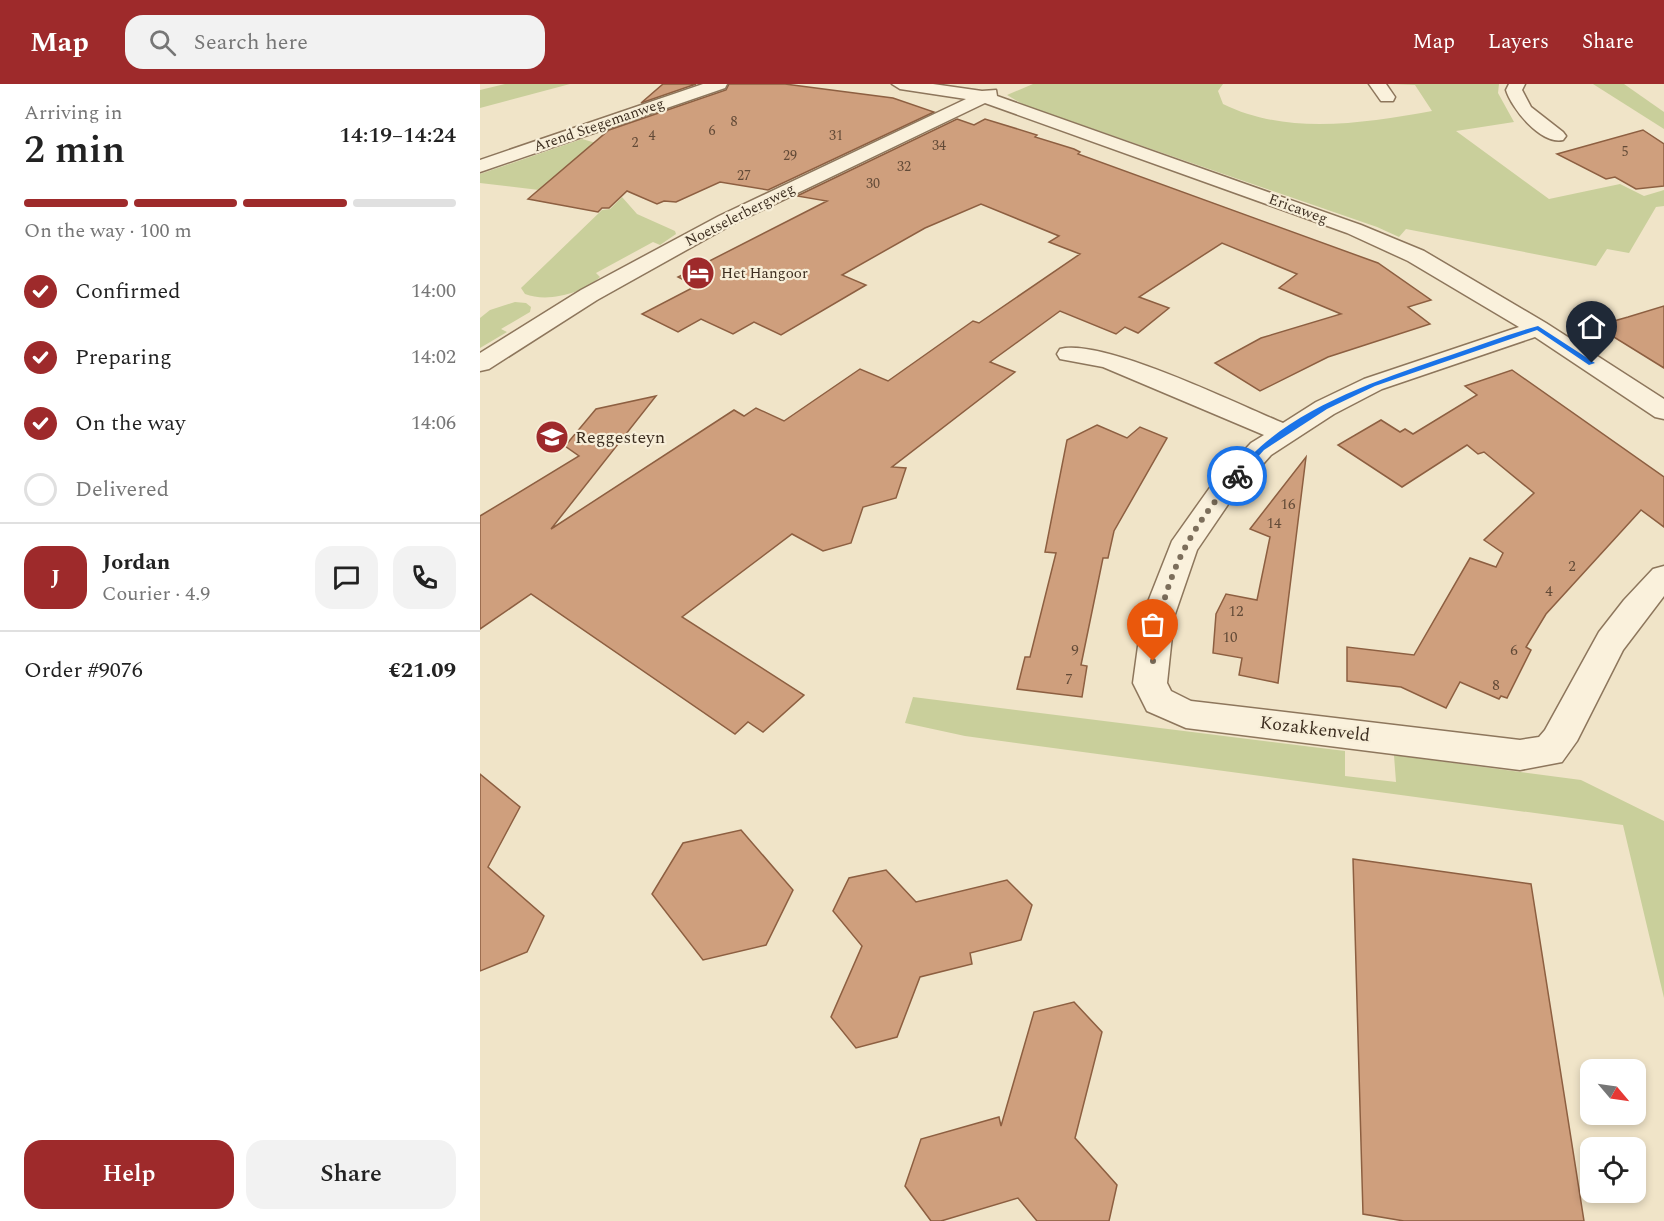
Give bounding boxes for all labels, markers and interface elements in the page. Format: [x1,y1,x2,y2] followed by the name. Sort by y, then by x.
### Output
[125,15,545,69] search box
[30,21,89,64] text: Map
[146,26,179,59] icon: search
[194,26,308,59] text: Search here
[1413,26,1455,58] text: Map
[1488,26,1549,58] text: Layers
[1582,26,1634,58] text: Share
[531,92,667,158] street label: Arend Stegemanweg
[24,98,122,128] text: Arriving in
[731,111,738,132] house number: 8
[339,119,456,152] text: 14:19–14:24
[709,120,716,141] house number: 6
[24,121,125,180] text: 2 min
[649,125,656,146] house number: 4
[829,125,843,146] house number: 31
[632,132,639,153] house number: 2
[932,135,946,156] house number: 34
[1622,141,1629,162] house number: 5
[783,145,797,166] house number: 29
[897,156,911,177] house number: 32
[737,165,751,186] house number: 27
[866,173,880,194] house number: 30
[681,177,799,253] street label: Noetselerbergweg
[1265,188,1331,230] street label: Ericaweg
[24,216,192,246] text: On the way · 100 m
[680,255,716,291] hotel icon: Het Hangoor
[721,262,808,285] place label: Het Hangoor
[24,275,57,308] icon: check
[75,275,181,308] text: Confirmed
[411,276,456,306] text: 14:00
[1566,301,1617,363] pin
[1575,310,1608,343] icon: home
[24,341,57,374] icon: check
[75,341,172,374] text: Preparing
[411,342,456,372] text: 14:02
[24,407,57,440] icon: check
[75,407,186,440] text: On the way
[411,408,456,438] text: 14:06
[534,419,570,455] school or university icon: Reggesteyn
[575,424,665,451] place label: Reggesteyn
[1207,446,1267,506] courier
[1221,460,1254,493] icon: bike
[75,473,169,506] text: Delivered
[1280,493,1296,516] house number: 16
[1266,512,1282,535] house number: 14
[102,546,170,579] text: Jordan
[315,546,378,609] button: chat
[393,546,456,609] button: phone
[1568,555,1576,578] house number: 2
[51,561,60,594] text: J
[102,579,210,609] text: Courier · 4.9
[1545,580,1553,603] house number: 4
[1127,599,1178,661] pin
[1228,600,1244,623] house number: 12
[1136,608,1169,641] icon: bag
[1222,626,1238,649] house number: 10
[1071,639,1079,662] house number: 9
[1510,639,1518,662] house number: 6
[24,654,143,687] text: Order #9076
[388,654,456,687] text: €21.09
[1065,668,1073,691] house number: 7
[1492,674,1500,697] house number: 8
[1258,709,1372,749] street label: Kozakkenveld
[1580,1059,1646,1125] north arrow
[1580,1059,1646,1203] map controls
[1580,1137,1646,1203] button: locate
[24,1140,234,1209] button: Help
[246,1140,456,1209] button: Share

